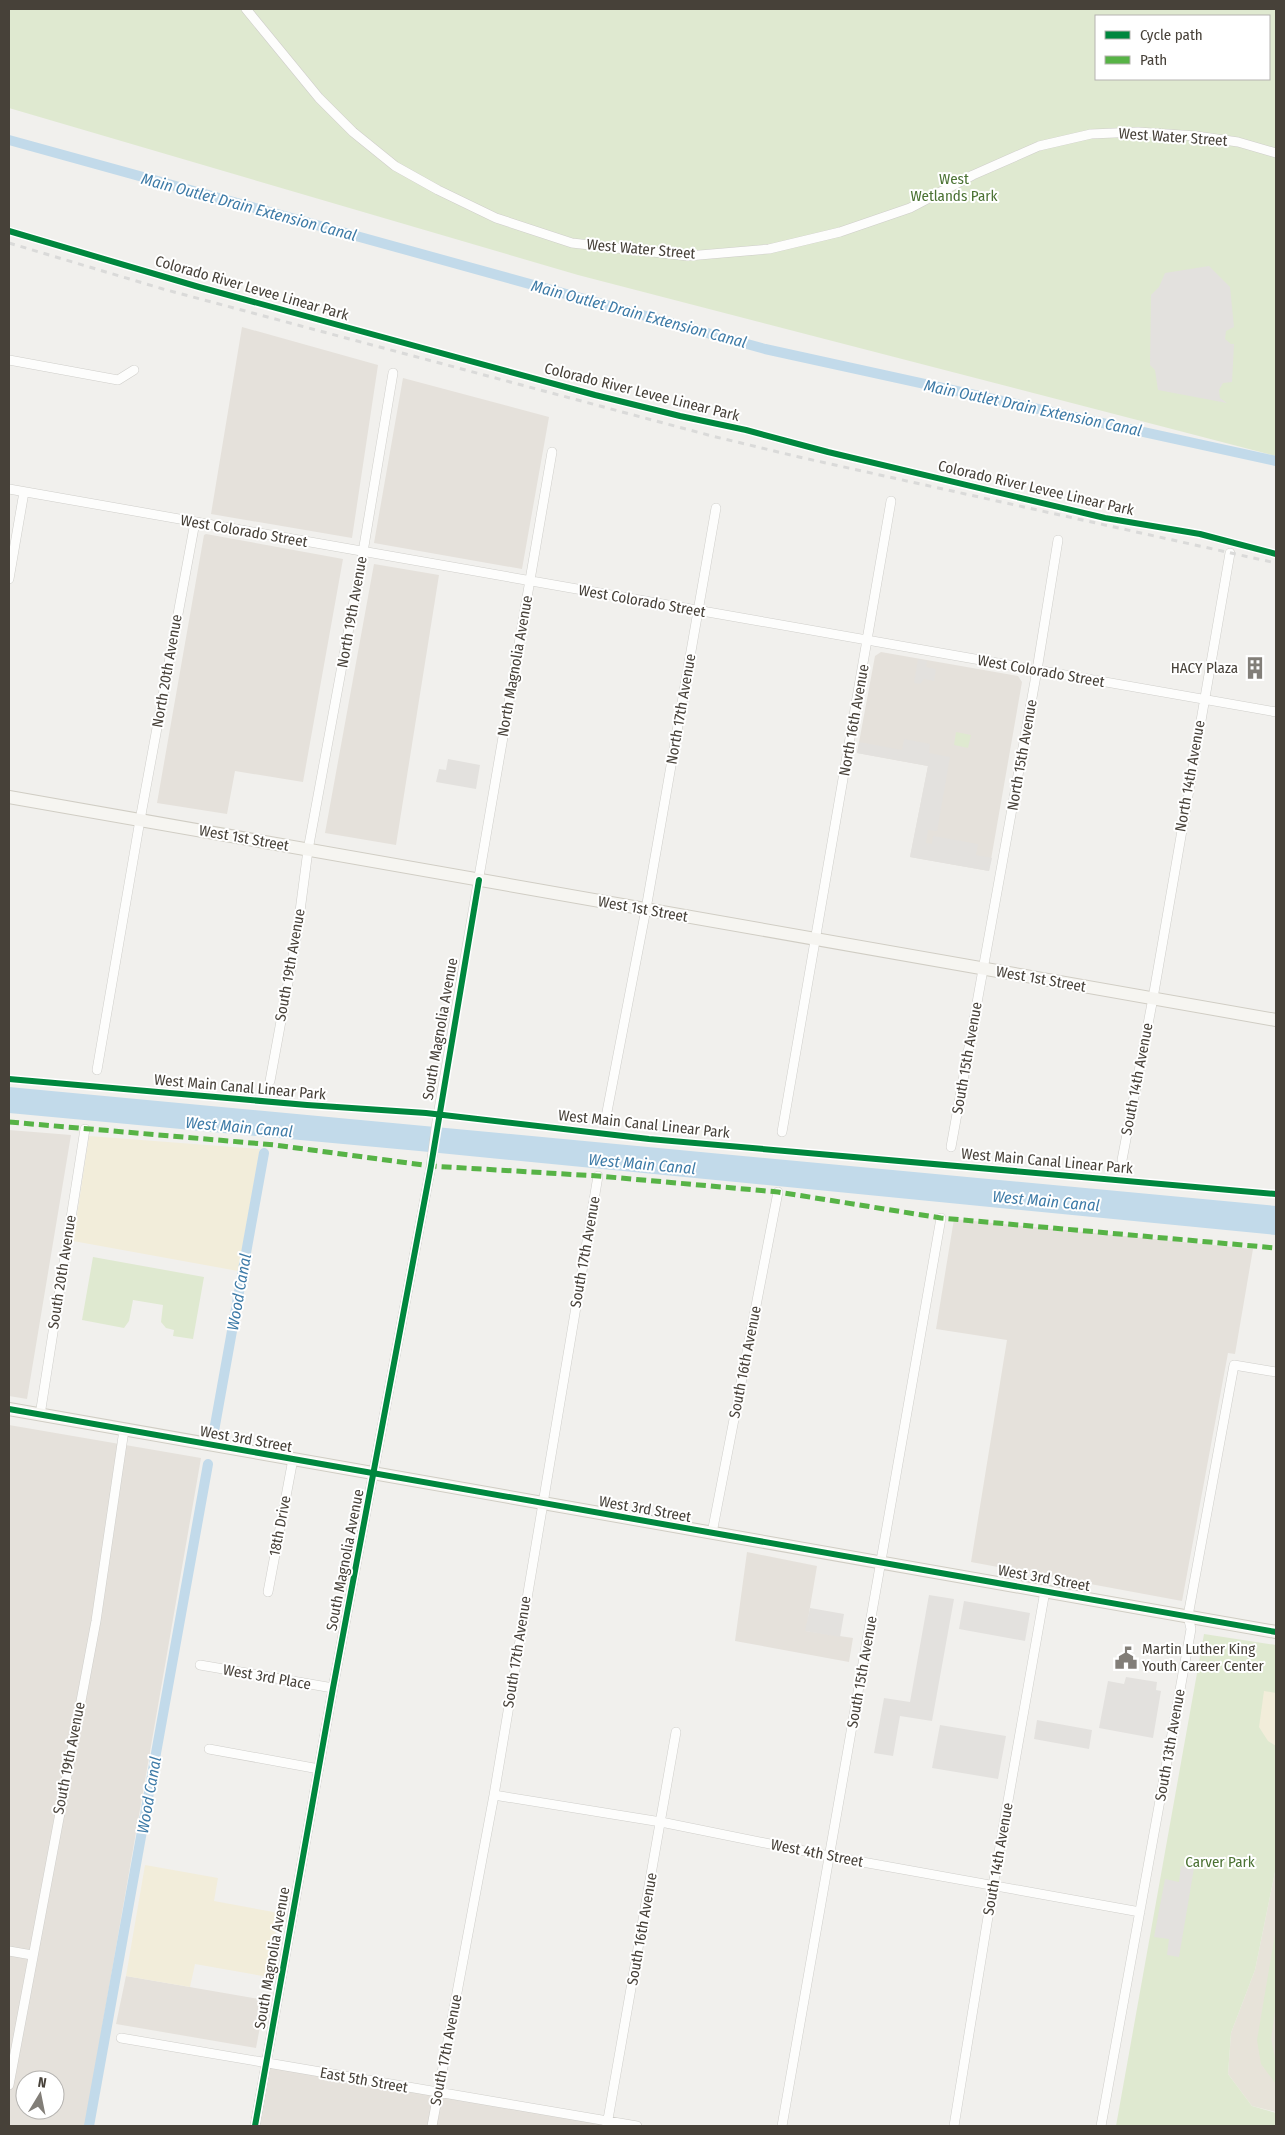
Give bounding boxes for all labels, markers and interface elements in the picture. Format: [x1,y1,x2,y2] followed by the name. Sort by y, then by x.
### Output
[1095,15,1270,80] legend
[1140,26,1203,44] text: Cycle path
[1140,51,1167,69] text: Path
[1118,124,1228,150] street label: West Water Street
[139,169,359,245] water label: Main Outlet Drain Extension Canal
[910,170,998,205] park label: West Wetlands Park
[586,235,696,263] street label: West Water Street
[153,252,351,324] street label: Colorado River Levee Linear Park
[529,276,749,352] water label: Main Outlet Drain Extension Canal
[543,359,741,425] street label: Colorado River Levee Linear Park
[922,376,1144,440] water label: Main Outlet Drain Extension Canal
[936,457,1136,519] street label: Colorado River Levee Linear Park
[179,511,309,551] street label: West Colorado Street
[333,555,371,669] street label: North 19th Avenue
[577,581,707,621] street label: West Colorado Street
[494,594,536,738] street label: North Magnolia Avenue
[148,613,186,729] street label: North 20th Avenue
[976,651,1106,691] street label: West Colorado Street
[662,652,700,766] street label: North 17th Avenue
[1242,655,1268,681] building icon: HACY Plaza
[1171,659,1238,677] place label: HACY Plaza
[835,663,873,777] street label: North 16th Avenue
[1003,698,1041,812] street label: North 15th Avenue
[1171,719,1209,833] street label: North 14th Avenue
[198,821,290,855] street label: West 1st Street
[597,892,689,926] street label: West 1st Street
[271,907,309,1023] street label: South 19th Avenue
[419,957,461,1101] street label: South Magnolia Avenue
[995,962,1087,996] street label: West 1st Street
[948,1001,986,1115] street label: South 15th Avenue
[1117,1021,1157,1137] street label: South 14th Avenue
[153,1071,327,1103] street label: West Main Canal Linear Park
[557,1106,731,1142] street label: West Main Canal Linear Park
[185,1113,293,1141] water label: West Main Canal
[960,1145,1134,1177] street label: West Main Canal Linear Park
[588,1150,696,1178] water label: West Main Canal
[992,1187,1100,1215] water label: West Main Canal
[566,1195,604,1309] street label: South 17th Avenue
[44,1214,80,1330] street label: South 20th Avenue
[223,1252,255,1332] water label: Wood Canal
[725,1304,765,1420] street label: South 16th Avenue
[198,1422,294,1456] street label: West 3rd Street
[322,1488,368,1632] street label: South Magnolia Avenue
[597,1492,693,1526] street label: West 3rd Street
[265,1494,295,1558] street label: 18th Drive
[996,1561,1092,1595] street label: West 3rd Street
[499,1595,535,1709] street label: South 17th Avenue
[843,1615,881,1729] street label: South 15th Avenue
[1142,1640,1265,1675] place label: Martin Luther King Youth Career Center
[1113,1645,1139,1671] public building icon: Martin Luther King Youth Career Center
[222,1660,312,1694] street label: West 3rd Place
[1151,1688,1189,1802] street label: South 13th Avenue
[49,1700,89,1816] street label: South 19th Avenue
[133,1755,165,1835] water label: Wood Canal
[979,1801,1017,1917] street label: South 14th Avenue
[769,1835,865,1871] street label: West 4th Street
[1185,1853,1255,1871] park label: Carver Park
[623,1871,661,1987] street label: South 16th Avenue
[251,1886,293,2030] street label: South Magnolia Avenue
[426,1993,466,2107] street label: South 17th Avenue
[319,2063,409,2097] street label: East 5th Street
[15,2070,65,2120] north arrow
[37,2074,48,2092] text: N

